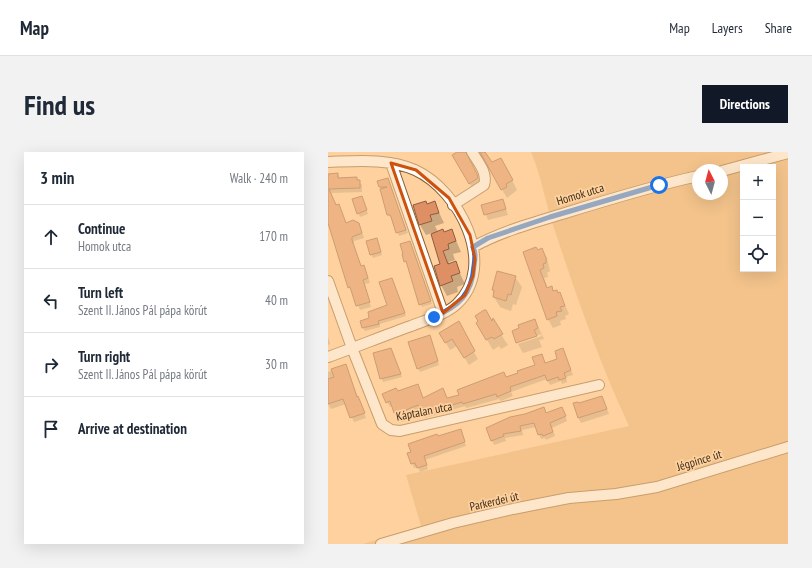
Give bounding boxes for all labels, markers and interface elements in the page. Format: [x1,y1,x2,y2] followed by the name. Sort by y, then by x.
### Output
[20,16,49,40] text: Map
[669,19,690,37] text: Map
[712,19,743,37] text: Layers
[765,19,792,37] text: Share
[702,85,788,123] button: Directions
[24,86,95,123] text: Find us
[692,164,728,200] north arrow
[740,164,776,272] map controls
[740,164,776,200] button: +
[40,167,74,189] text: 3 min
[230,170,288,187] text: Walk · 240 m
[650,176,668,194] route start
[554,180,606,208] street label: Homok utca
[740,200,776,236] button: −
[78,219,125,238] text: Continue
[40,226,62,248] icon: ahead
[259,228,288,245] text: 170 m
[740,236,776,272] button: locate
[78,238,131,255] text: Homok utca
[78,283,123,302] text: Turn left
[40,290,62,312] icon: left
[265,292,288,309] text: 40 m
[78,302,207,319] text: Szent II. János Pál pápa körút
[425,308,443,326] route end
[78,347,130,366] text: Turn right
[40,354,62,376] icon: right
[265,356,288,373] text: 30 m
[78,366,207,383] text: Szent II. János Pál pápa körút
[395,398,454,424] street label: Káptalan utca
[40,418,62,440] icon: arrive
[78,419,187,438] text: Arrive at destination
[674,446,724,474] street label: Jégpince út
[468,488,521,514] street label: Parkerdei út

